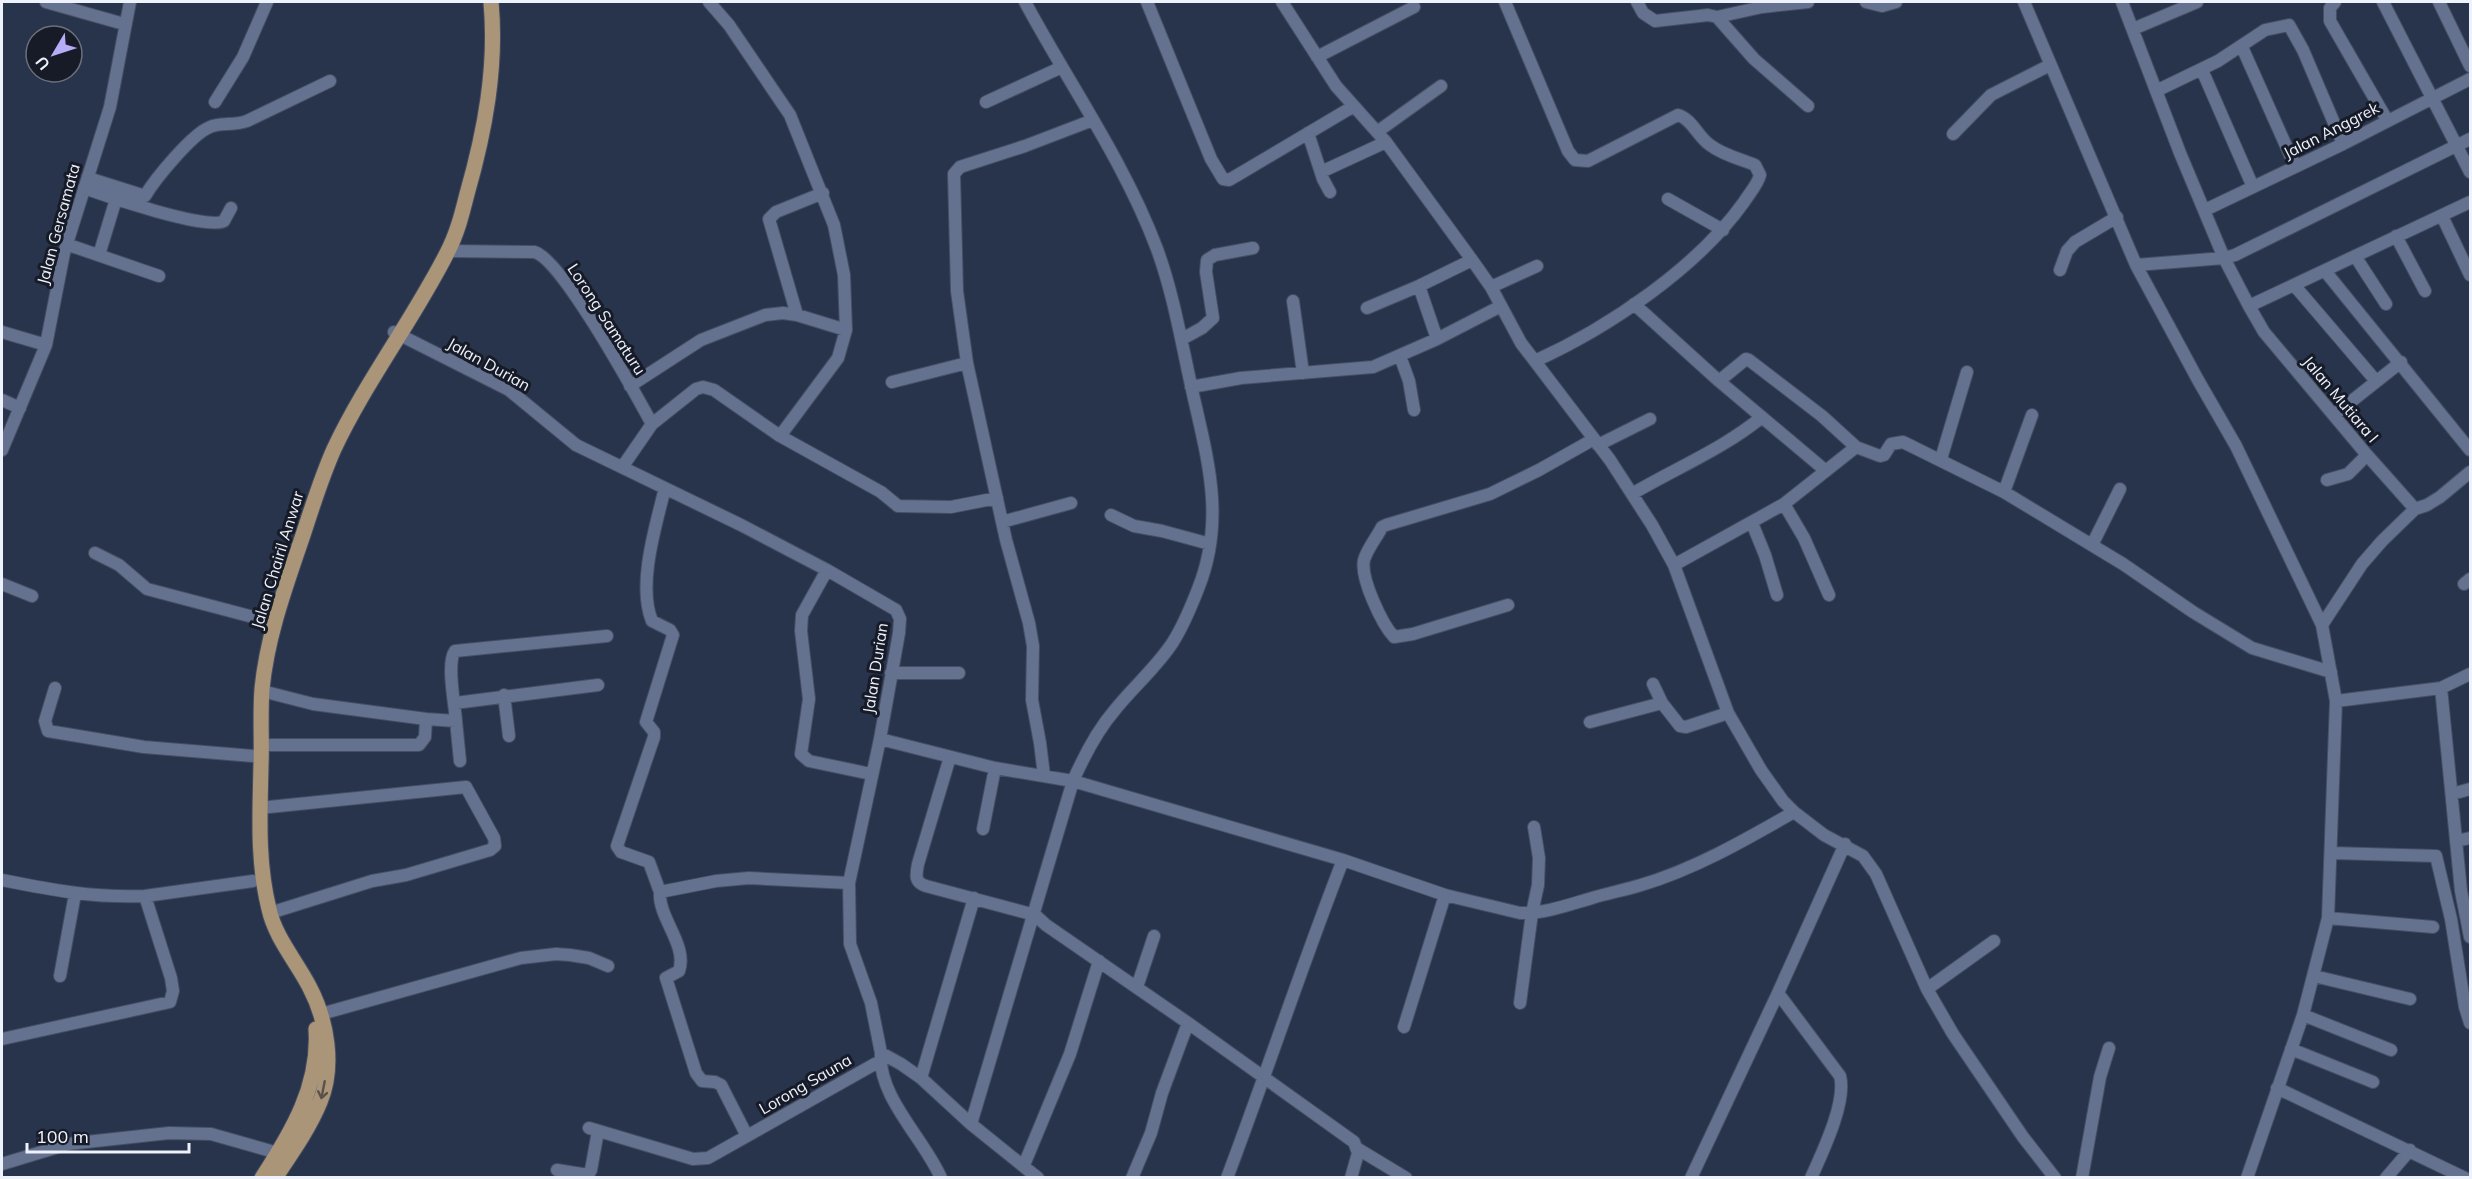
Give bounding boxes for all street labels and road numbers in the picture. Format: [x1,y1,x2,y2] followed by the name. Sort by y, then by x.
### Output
[2280,97,2383,163] street label: Jalan Anggrek
[32,161,84,287] street label: Jalan Gersamata
[564,259,650,379] street label: Lorong Samaturu
[444,333,534,395] street label: Jalan Durian
[2299,351,2383,447] street label: Jalan Mutiara I
[246,488,308,631] street label: Jalan Chairil Anwar
[858,621,892,715] street label: Jalan Durian
[755,1049,855,1119] street label: Lorong Sauna

